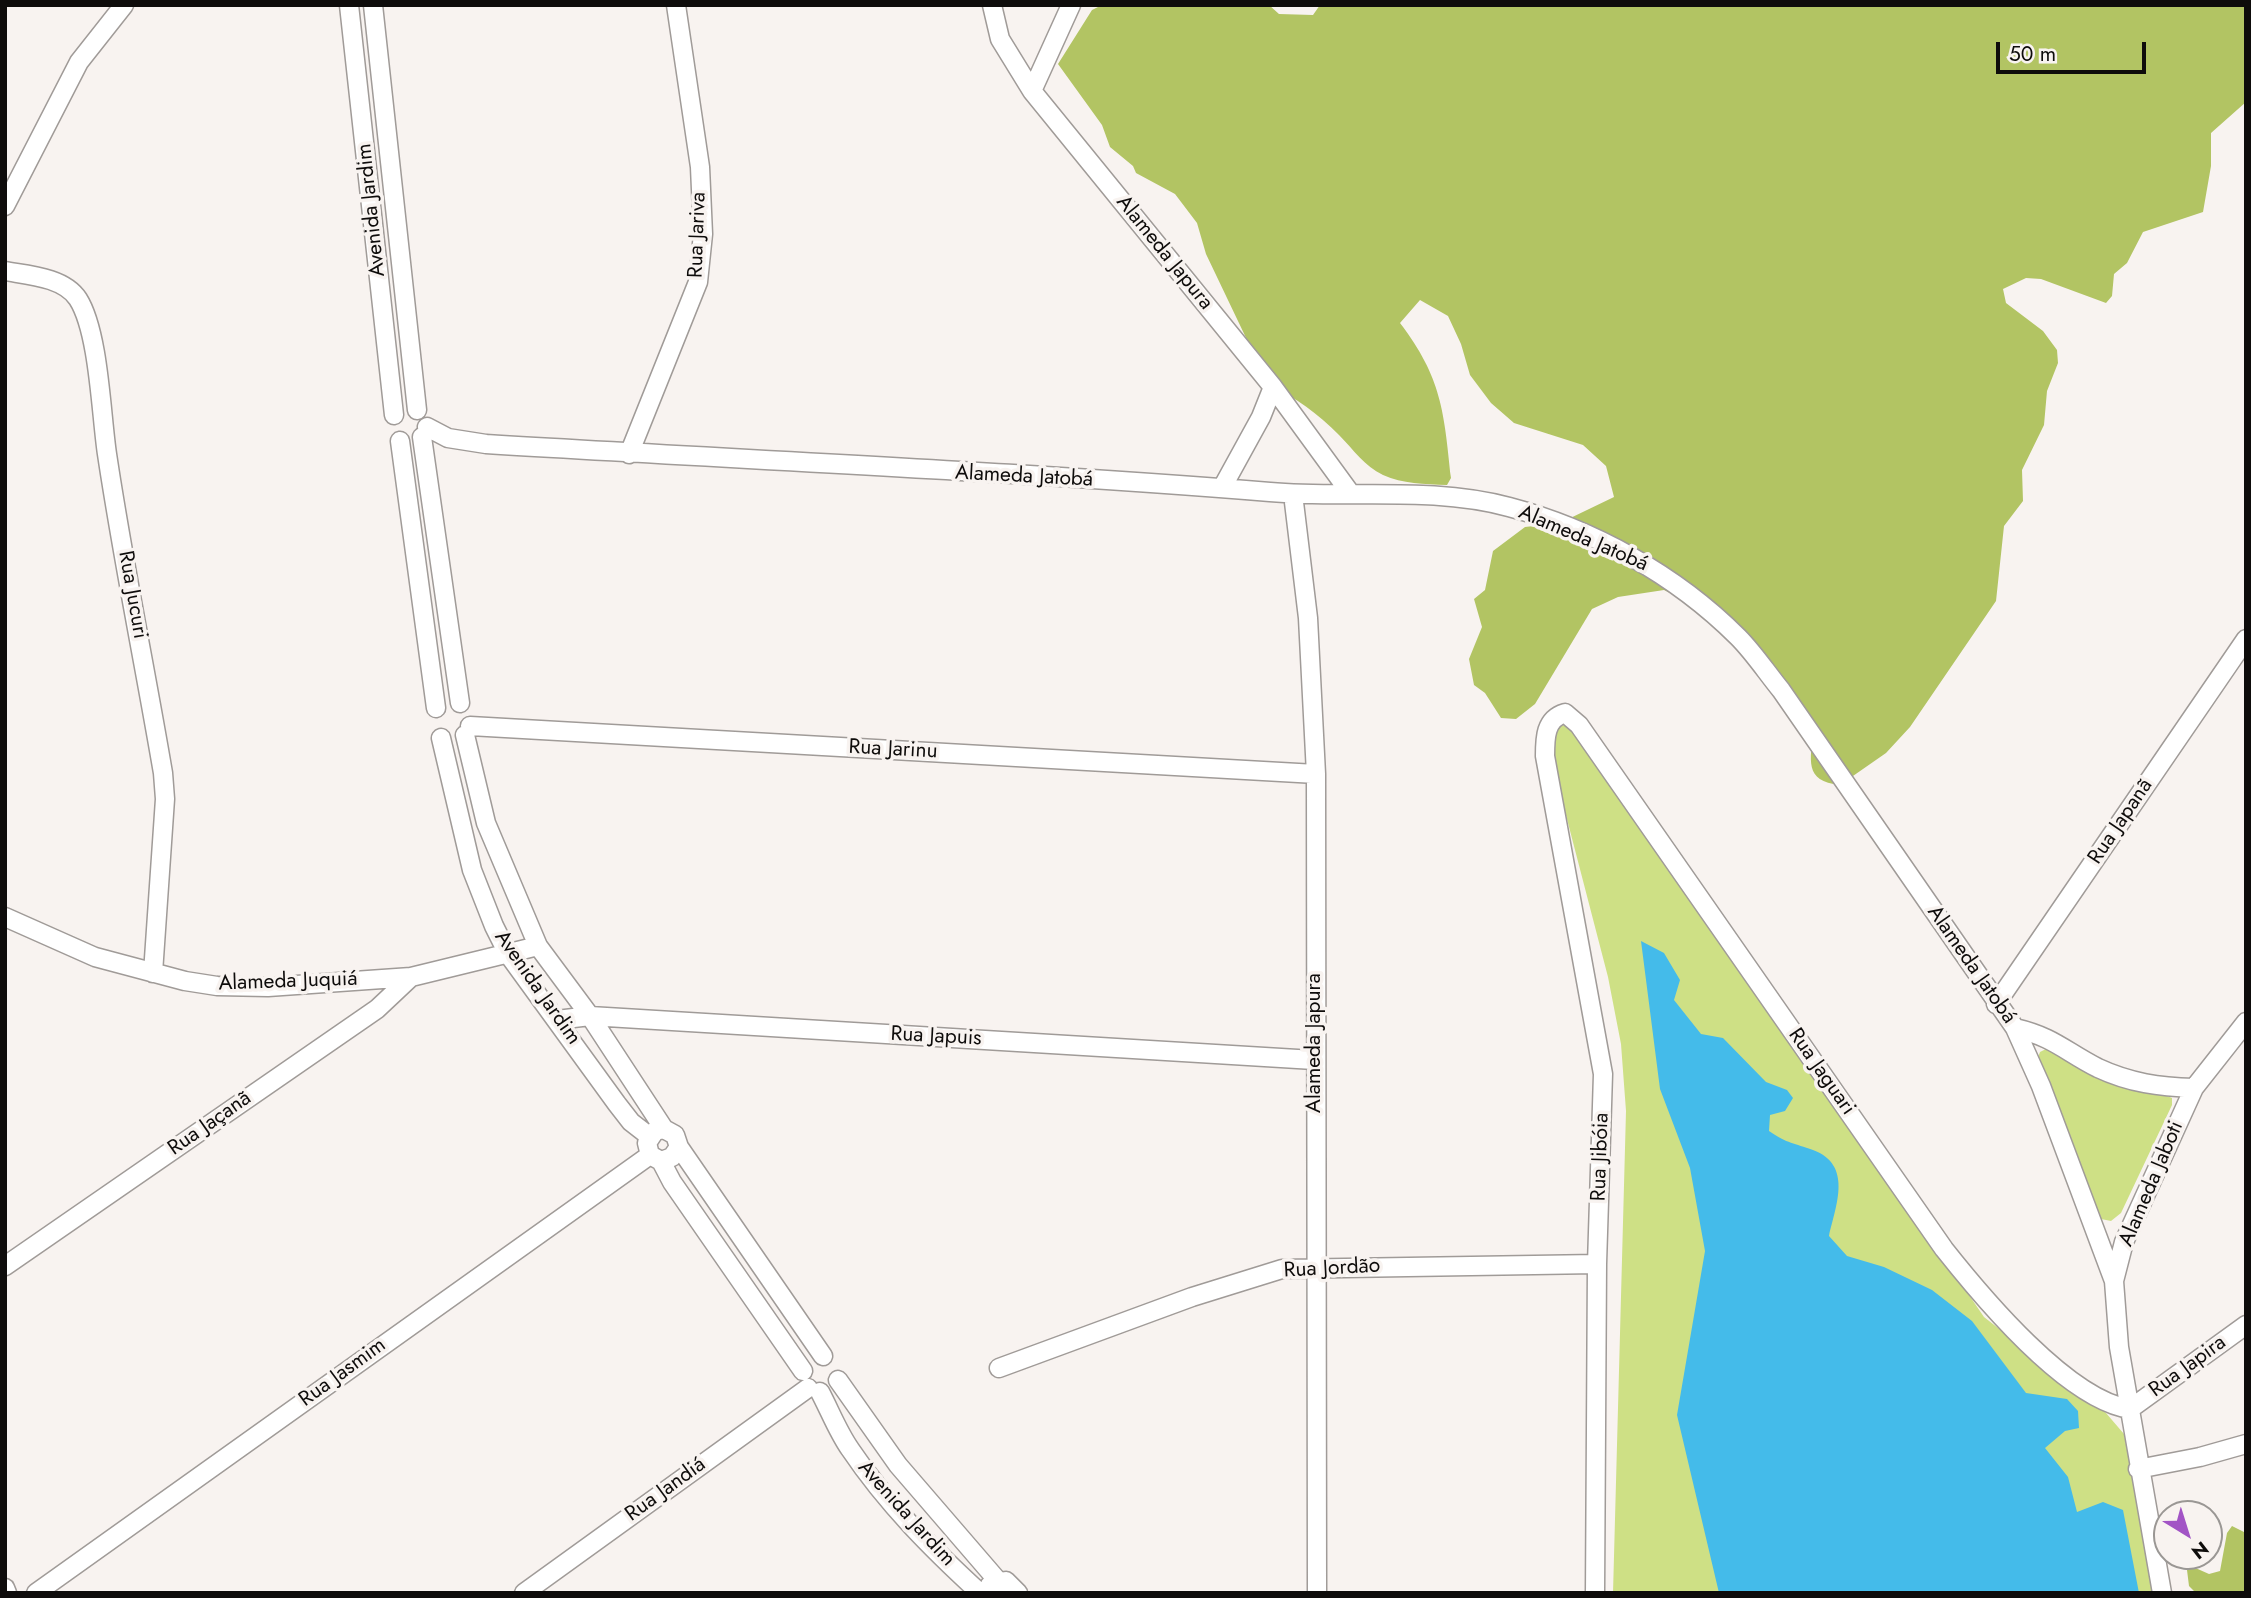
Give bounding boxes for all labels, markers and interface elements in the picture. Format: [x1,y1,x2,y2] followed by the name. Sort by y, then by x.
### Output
[1999,28,2150,72] scale bar
[2009,39,2056,69] text: 50 m
[352,142,392,278] street label: Avenida Jardim
[684,191,712,279] street label: Rua Jariva
[1110,191,1218,315] street label: Alameda Japura
[954,461,1094,493] street label: Alameda Jatobá
[1514,500,1652,578] street label: Alameda Jatobá
[112,549,152,641] street label: Rua Jucuri
[848,735,938,765] street label: Rua Jarinu
[2083,774,2159,870] street label: Rua Japanã
[1921,901,2021,1029] street label: Alameda Jatobá
[488,926,586,1050] street label: Avenida Jardim
[218,967,358,997] street label: Alameda Juquiá
[1302,973,1328,1113] street label: Alameda Japura
[890,1022,982,1052] street label: Rua Japuis
[1782,1024,1860,1120] street label: Rua Jaguari
[164,1086,256,1162] street label: Rua Jaçanã
[1587,1112,1615,1202] street label: Rua Jibóia
[2114,1118,2190,1250] street label: Alameda Jaboti
[1283,1254,1381,1284] street label: Rua Jordão
[2145,1331,2231,1403] street label: Rua Japira
[295,1333,391,1413] street label: Rua Jasmim
[621,1452,711,1528] street label: Rua Jandiá
[852,1456,960,1572] street label: Avenida Jardim
[2153,1500,2223,1570] north arrow
[2186,1535,2214,1566] text: N

